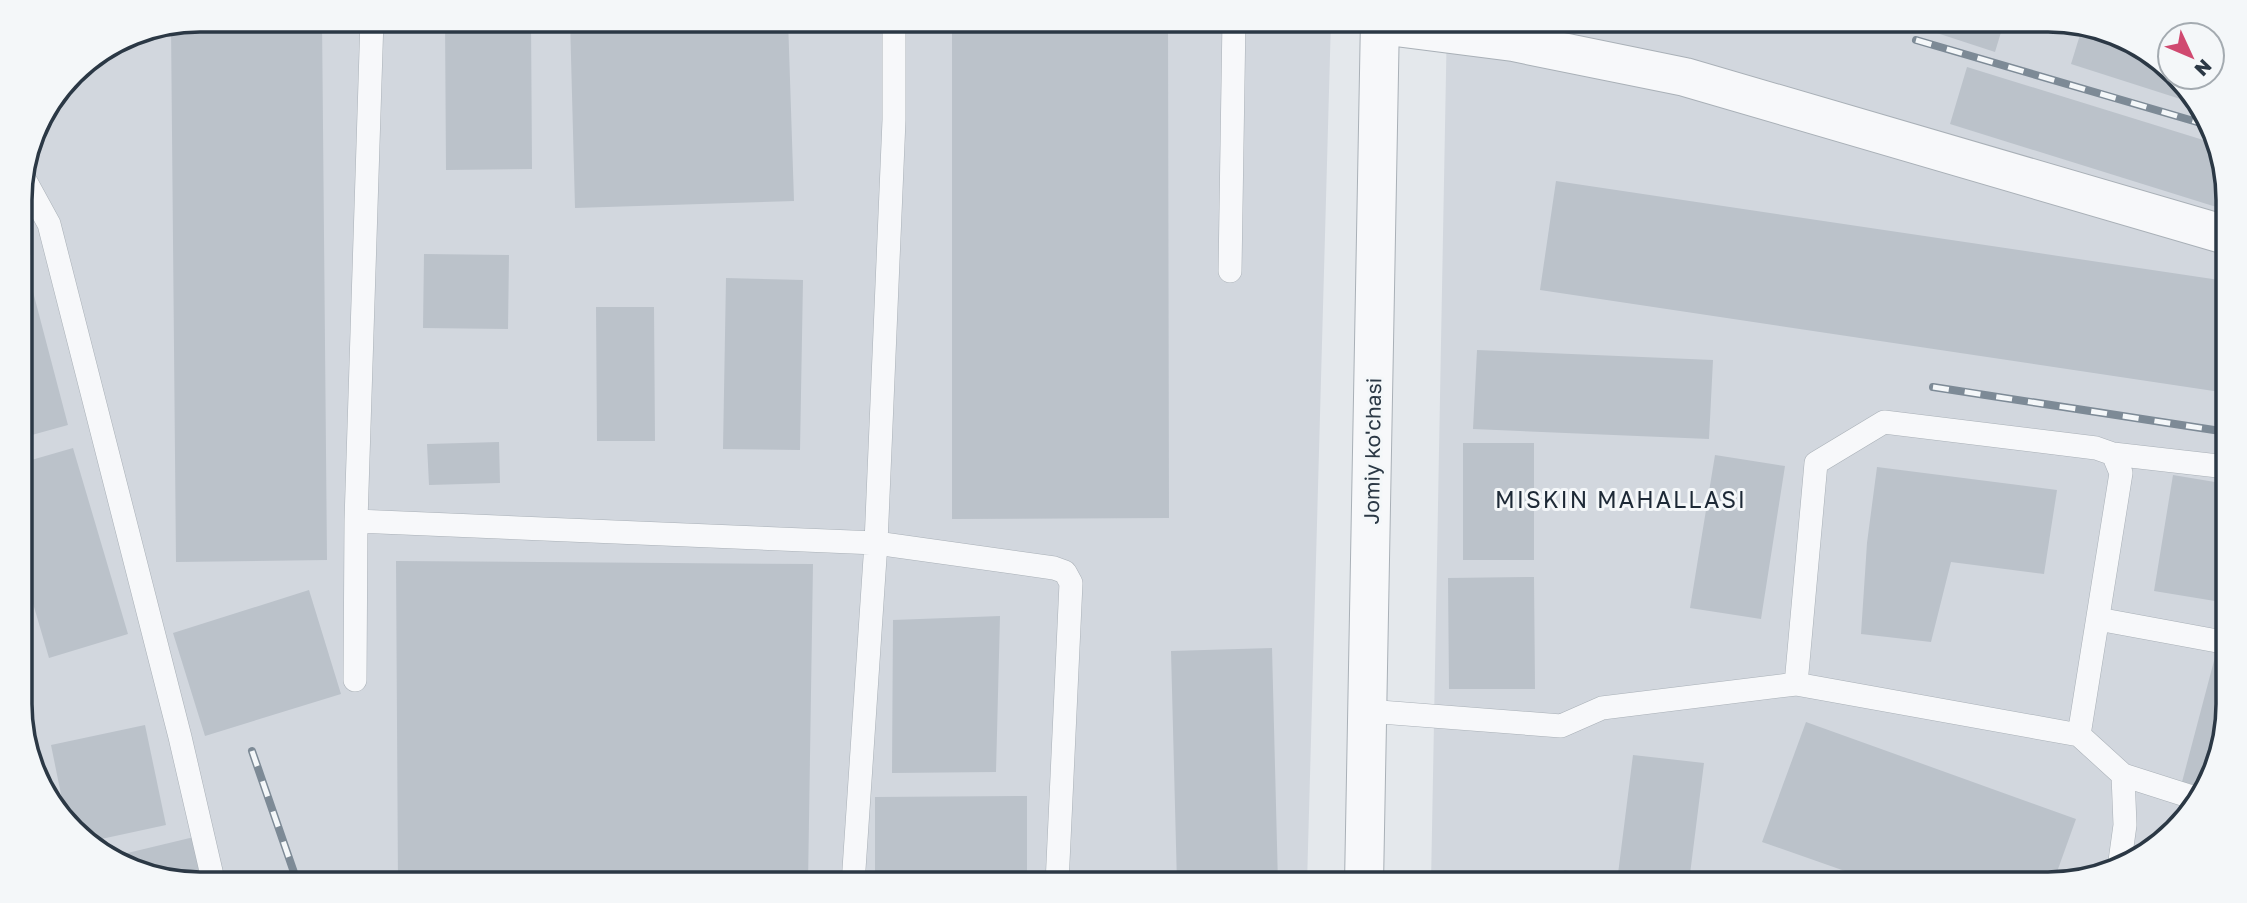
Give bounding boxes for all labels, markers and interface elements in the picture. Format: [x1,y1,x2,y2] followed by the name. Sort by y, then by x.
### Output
[2156,21,2226,91] north arrow
[2190,55,2217,81] text: N
[1358,377,1386,525] street label: Jomiy ko'chasi
[1495,485,1747,513] district label: MISKIN MAHALLASI

